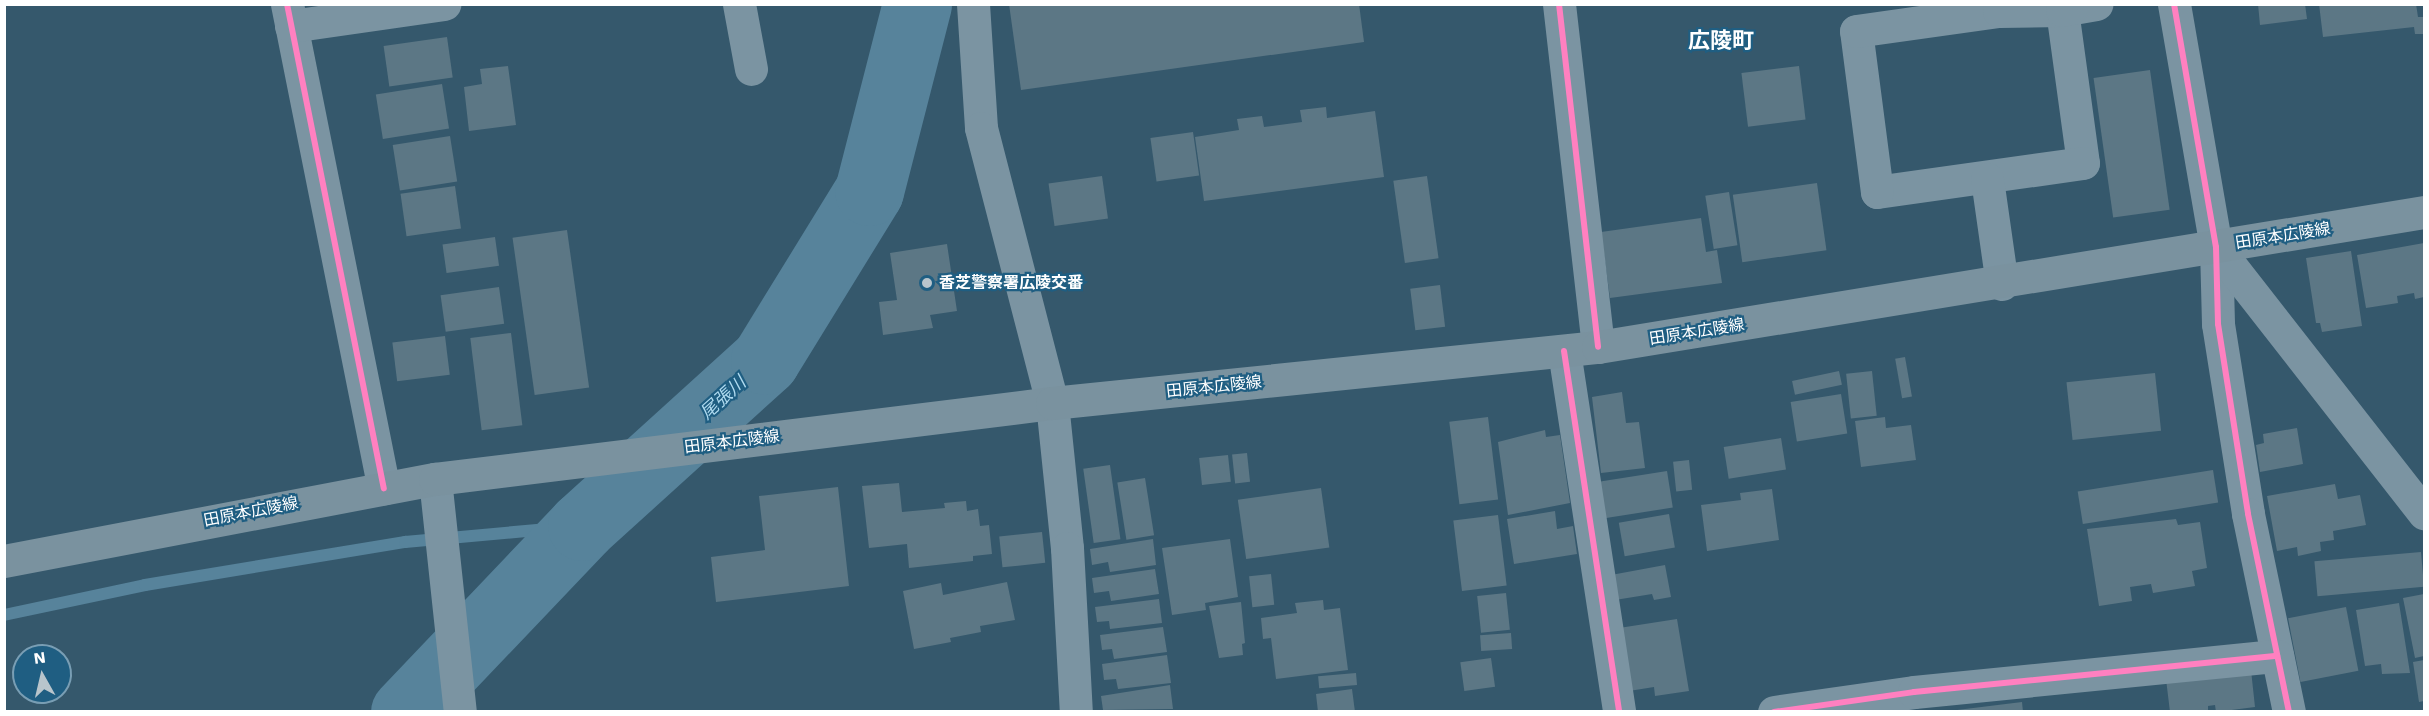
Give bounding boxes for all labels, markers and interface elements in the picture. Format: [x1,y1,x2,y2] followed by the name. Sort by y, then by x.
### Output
[1688,28,1754,54] district label: 広陵町
[2234,219,2332,253] street label: 田原本広陵線
[939,273,1083,293] place label: 香芝警察署広陵交番
[920,276,934,290] marker: 香芝警察署広陵交番
[1648,315,1746,349] street label: 田原本広陵線
[696,372,750,424] water label: 尾張川
[1165,372,1263,402] street label: 田原本広陵線
[683,427,781,457] street label: 田原本広陵線
[202,493,300,531] street label: 田原本広陵線
[12,644,72,704] north arrow
[33,647,47,668] text: N

